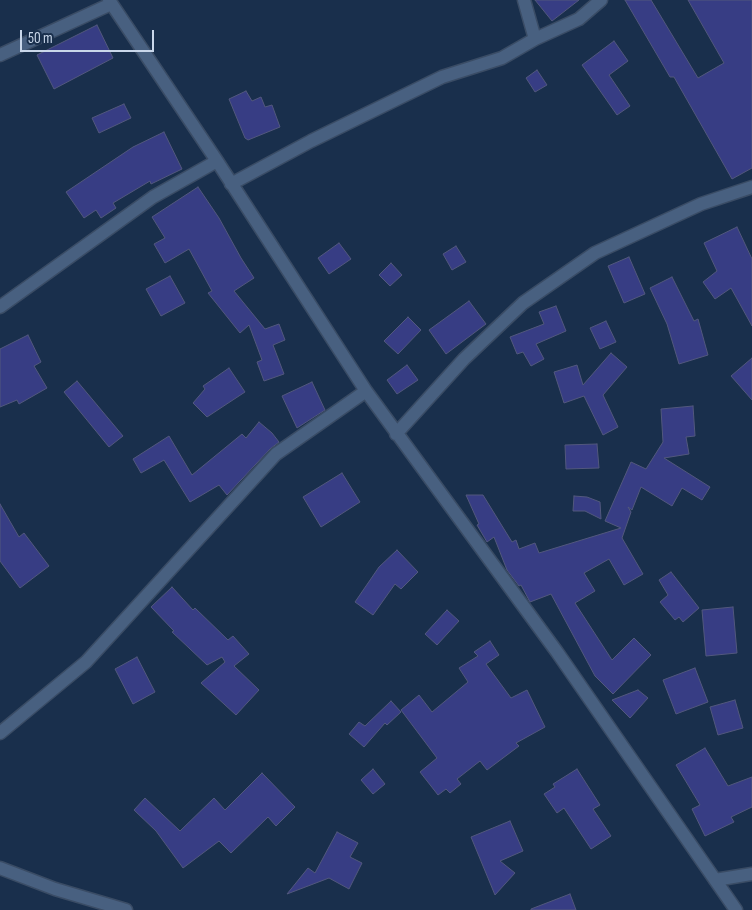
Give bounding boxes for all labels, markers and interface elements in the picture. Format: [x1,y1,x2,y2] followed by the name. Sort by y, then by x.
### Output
[22,20,156,52] scale bar
[28,29,53,48] text: 50 m

